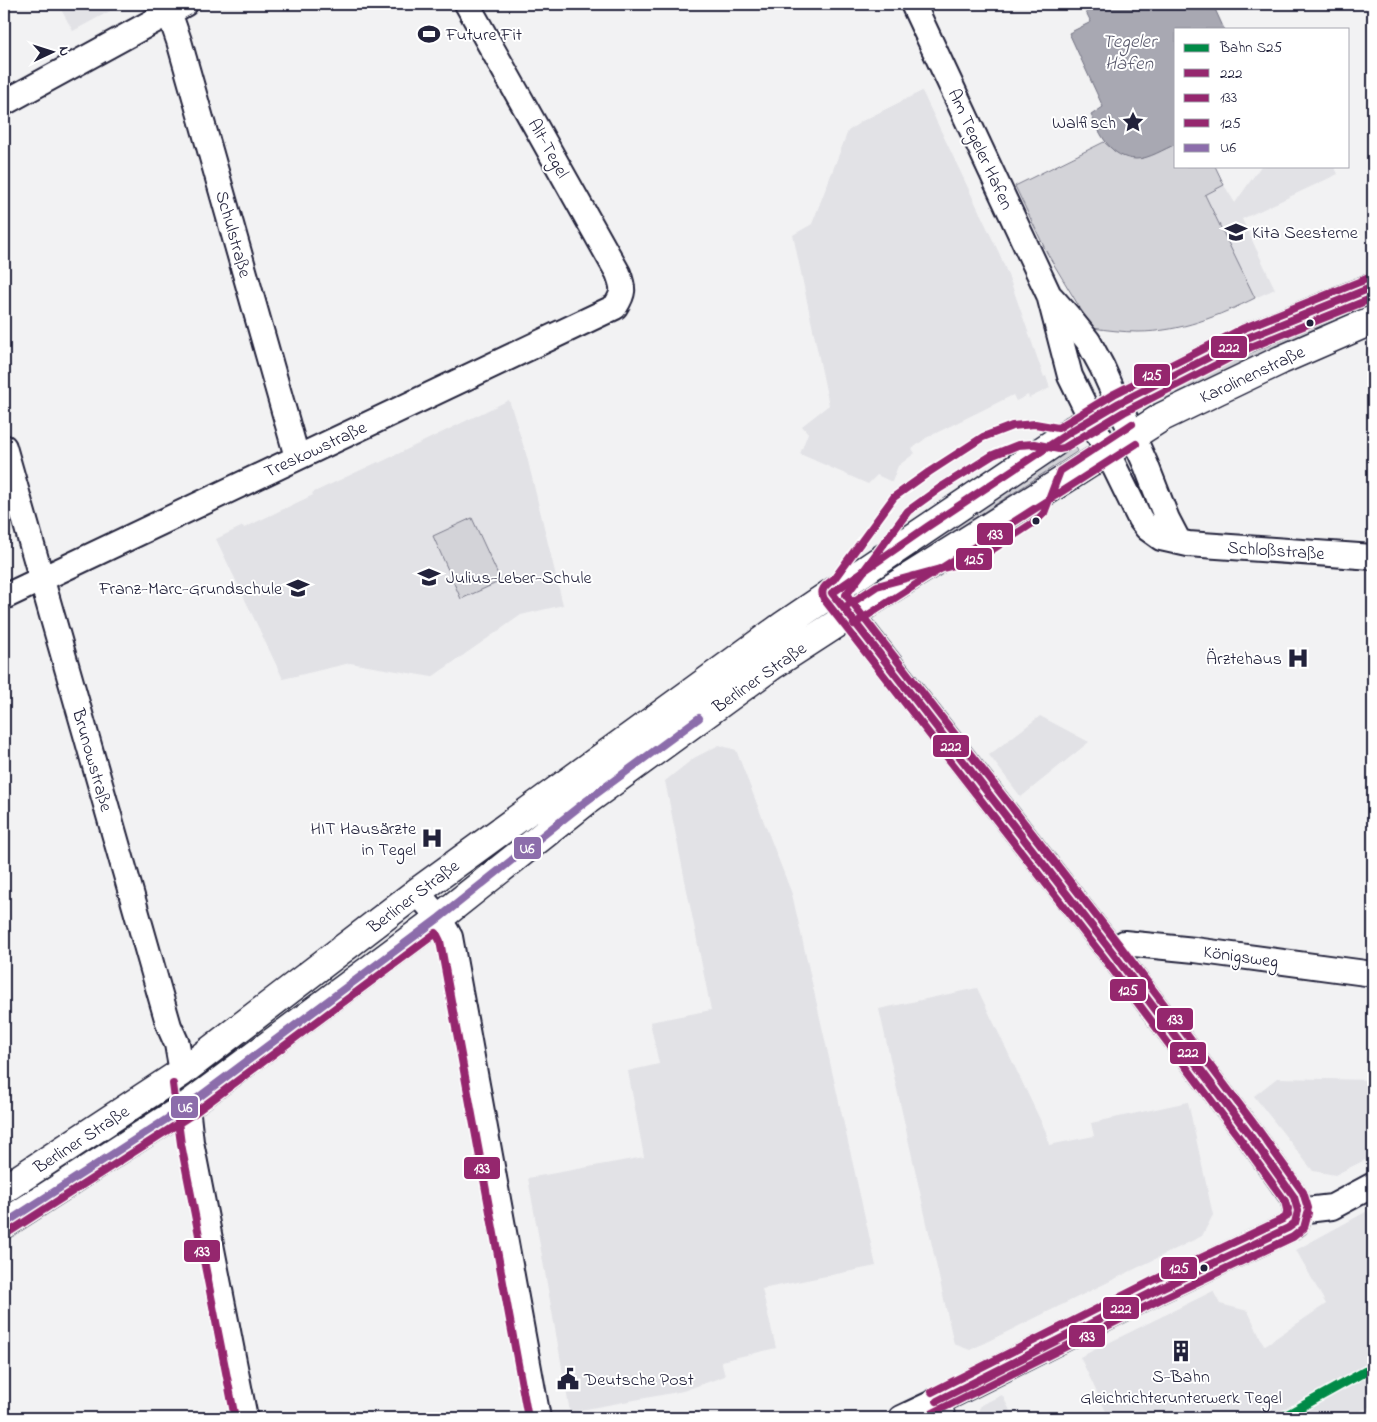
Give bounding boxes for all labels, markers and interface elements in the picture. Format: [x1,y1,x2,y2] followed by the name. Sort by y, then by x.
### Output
[416,21,442,47] sports icon: Future Fit
[445,23,522,49] place label: Future Fit
[28,28,78,78] north arrow
[1174,28,1350,168] legend
[1102,29,1158,78] water label: Tegeler Hafen
[1219,37,1283,59] text: Bahn S25
[53,46,74,57] text: N
[1220,63,1243,85] text: 222
[939,85,1019,215] street label: Am Tegeler Hafen
[1220,87,1237,109] text: 133
[1120,109,1146,135] place icon: Walfisch
[1052,111,1116,137] place label: Walfisch
[1220,113,1241,135] text: 125
[519,114,574,184] street label: Alt-Tegel
[1220,137,1236,159] text: U6
[207,188,257,282] street label: Schulstraße
[1223,219,1249,245] school or university icon: Kita Seesterne
[1252,221,1359,247] place label: Kita Seesterne
[1305,318,1315,328] unlabelled marker
[1210,335,1248,359] line badge: 222
[1218,338,1239,359] text: 222
[1196,340,1310,411] street label: Karolinenstraße
[1133,363,1171,387] line badge: 125
[1142,366,1162,387] text: 125
[260,415,372,486] street label: Treskowstraße
[1031,516,1041,526] unlabelled marker
[976,522,1014,546] line badge: 133
[987,525,1003,546] text: 133
[1226,536,1326,568] street label: Schloßstraße
[955,547,993,571] line badge: 125
[964,550,984,571] text: 125
[416,564,442,590] school or university icon: Julius-Leber-Schule
[446,566,592,592] place label: Julius-Leber-Schule
[285,575,311,601] school or university icon: Franz-Marc-Grundschule
[98,577,283,603] place label: Franz-Marc-Grundschule
[707,636,813,721] street label: Berliner Straße
[1285,645,1311,671] hospital icon: Ärztehaus
[1206,647,1282,673] place label: Ärztehaus
[64,705,118,816] street label: Brunowstraße
[932,734,970,758] line badge: 222
[940,737,961,758] text: 222
[311,817,417,865] place label: HIT Hausärzte in Tegel
[419,825,445,851] hospital icon: HIT Hausärzte in Tegel
[513,836,542,860] line badge: U6
[519,839,535,860] text: U6
[362,854,466,942] street label: Berliner Straße
[1201,940,1280,977] street label: Königsweg
[1109,978,1147,1002] line badge: 125
[1118,981,1138,1002] text: 125
[1156,1007,1194,1031] line badge: 133
[1167,1010,1183,1031] text: 133
[1169,1041,1207,1065] line badge: 222
[1177,1043,1198,1064] text: 222
[170,1095,199,1119] line badge: U6
[177,1098,193,1119] text: U6
[28,1099,136,1182] street label: Berliner Straße
[463,1156,501,1180] line badge: 133
[474,1159,490,1180] text: 133
[183,1239,221,1263] line badge: 133
[194,1242,210,1263] text: 133
[1160,1256,1198,1280] line badge: 125
[1169,1259,1189,1280] text: 125
[1199,1263,1209,1273] unlabelled marker
[1102,1296,1140,1320] line badge: 222
[1110,1299,1131,1320] text: 222
[1068,1324,1106,1348] line badge: 133
[1079,1327,1095,1348] text: 133
[1168,1338,1194,1364] building icon: S-Bahn Gleichrichterunterwerk Tegel
[1080,1365,1282,1413] place label: S-Bahn Gleichrichterunterwerk Tegel
[555,1366,581,1392] public building icon: Deutsche Post
[583,1368,694,1394] place label: Deutsche Post

